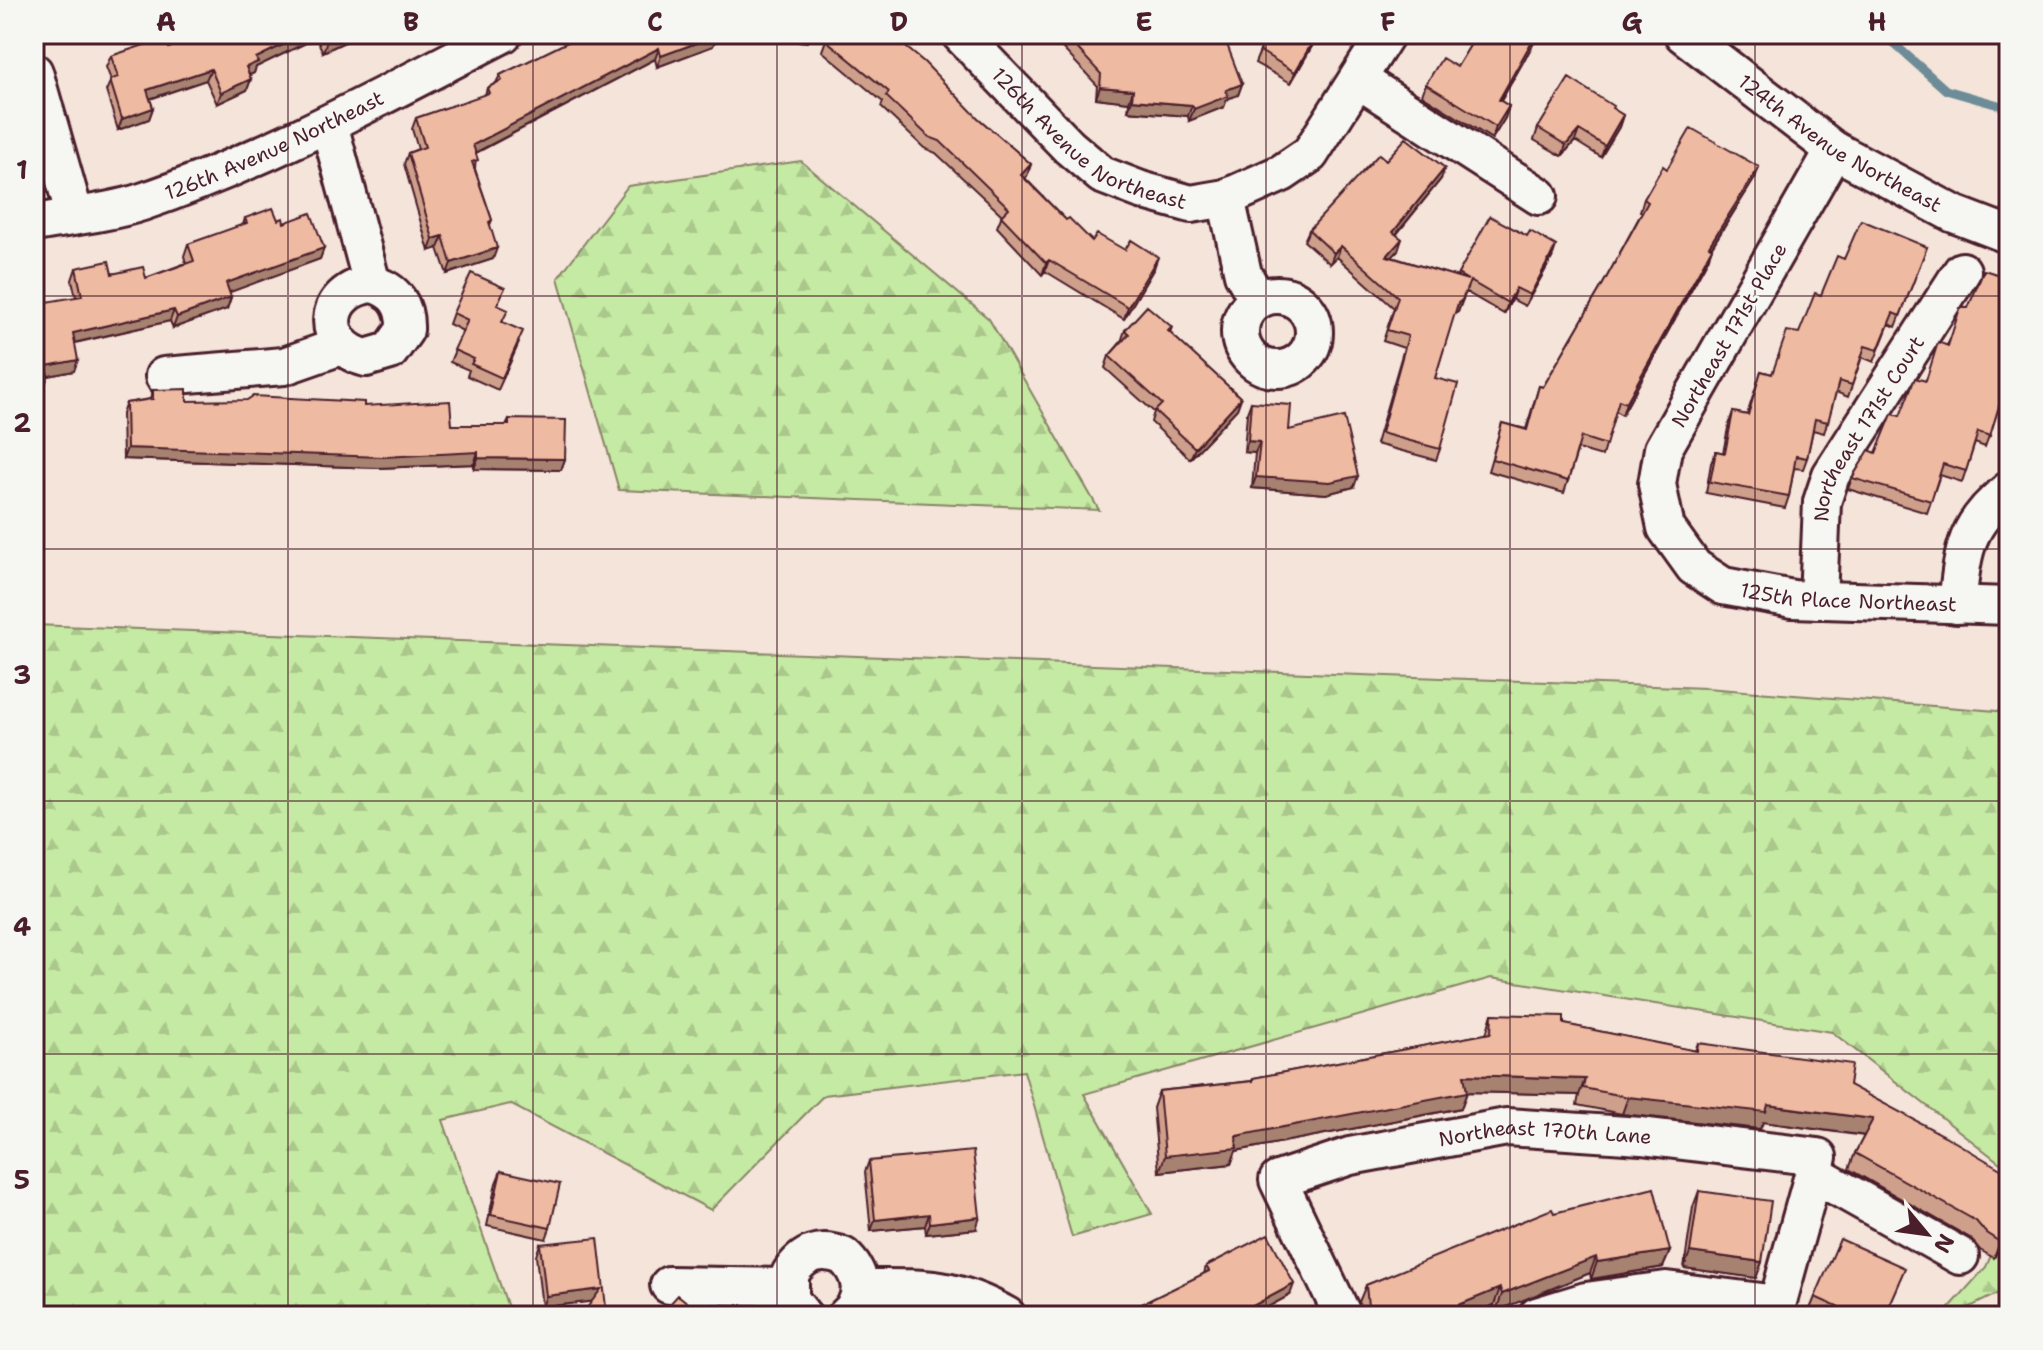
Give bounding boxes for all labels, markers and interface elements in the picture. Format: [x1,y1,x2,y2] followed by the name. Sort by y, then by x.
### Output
[156,4,176,39] text: A
[403,4,419,39] text: B
[647,4,663,39] text: C
[890,4,908,39] text: D
[1135,4,1153,39] text: E
[1380,4,1396,39] text: F
[1622,4,1643,39] text: G
[1868,4,1886,39] text: H
[986,62,1189,215] street label: 126th Avenue Northeast
[1733,68,1946,218] street label: 124th Avenue Northeast
[161,85,388,206] street label: 126th Avenue Northeast
[16,152,28,187] text: 1
[1665,238,1793,432] street label: Northeast 171st Place
[1808,331,1930,522] street label: Northeast 171st Court
[13,405,31,440] text: 2
[1738,576,1957,617] street label: 125th Place Northeast
[13,657,31,692] text: 3
[13,909,31,944] text: 4
[1436,1114,1653,1152] street label: Northeast 170th Lane
[14,1162,30,1197] text: 5
[1887,1194,1967,1274] north arrow
[1927,1229,1961,1258] text: N

